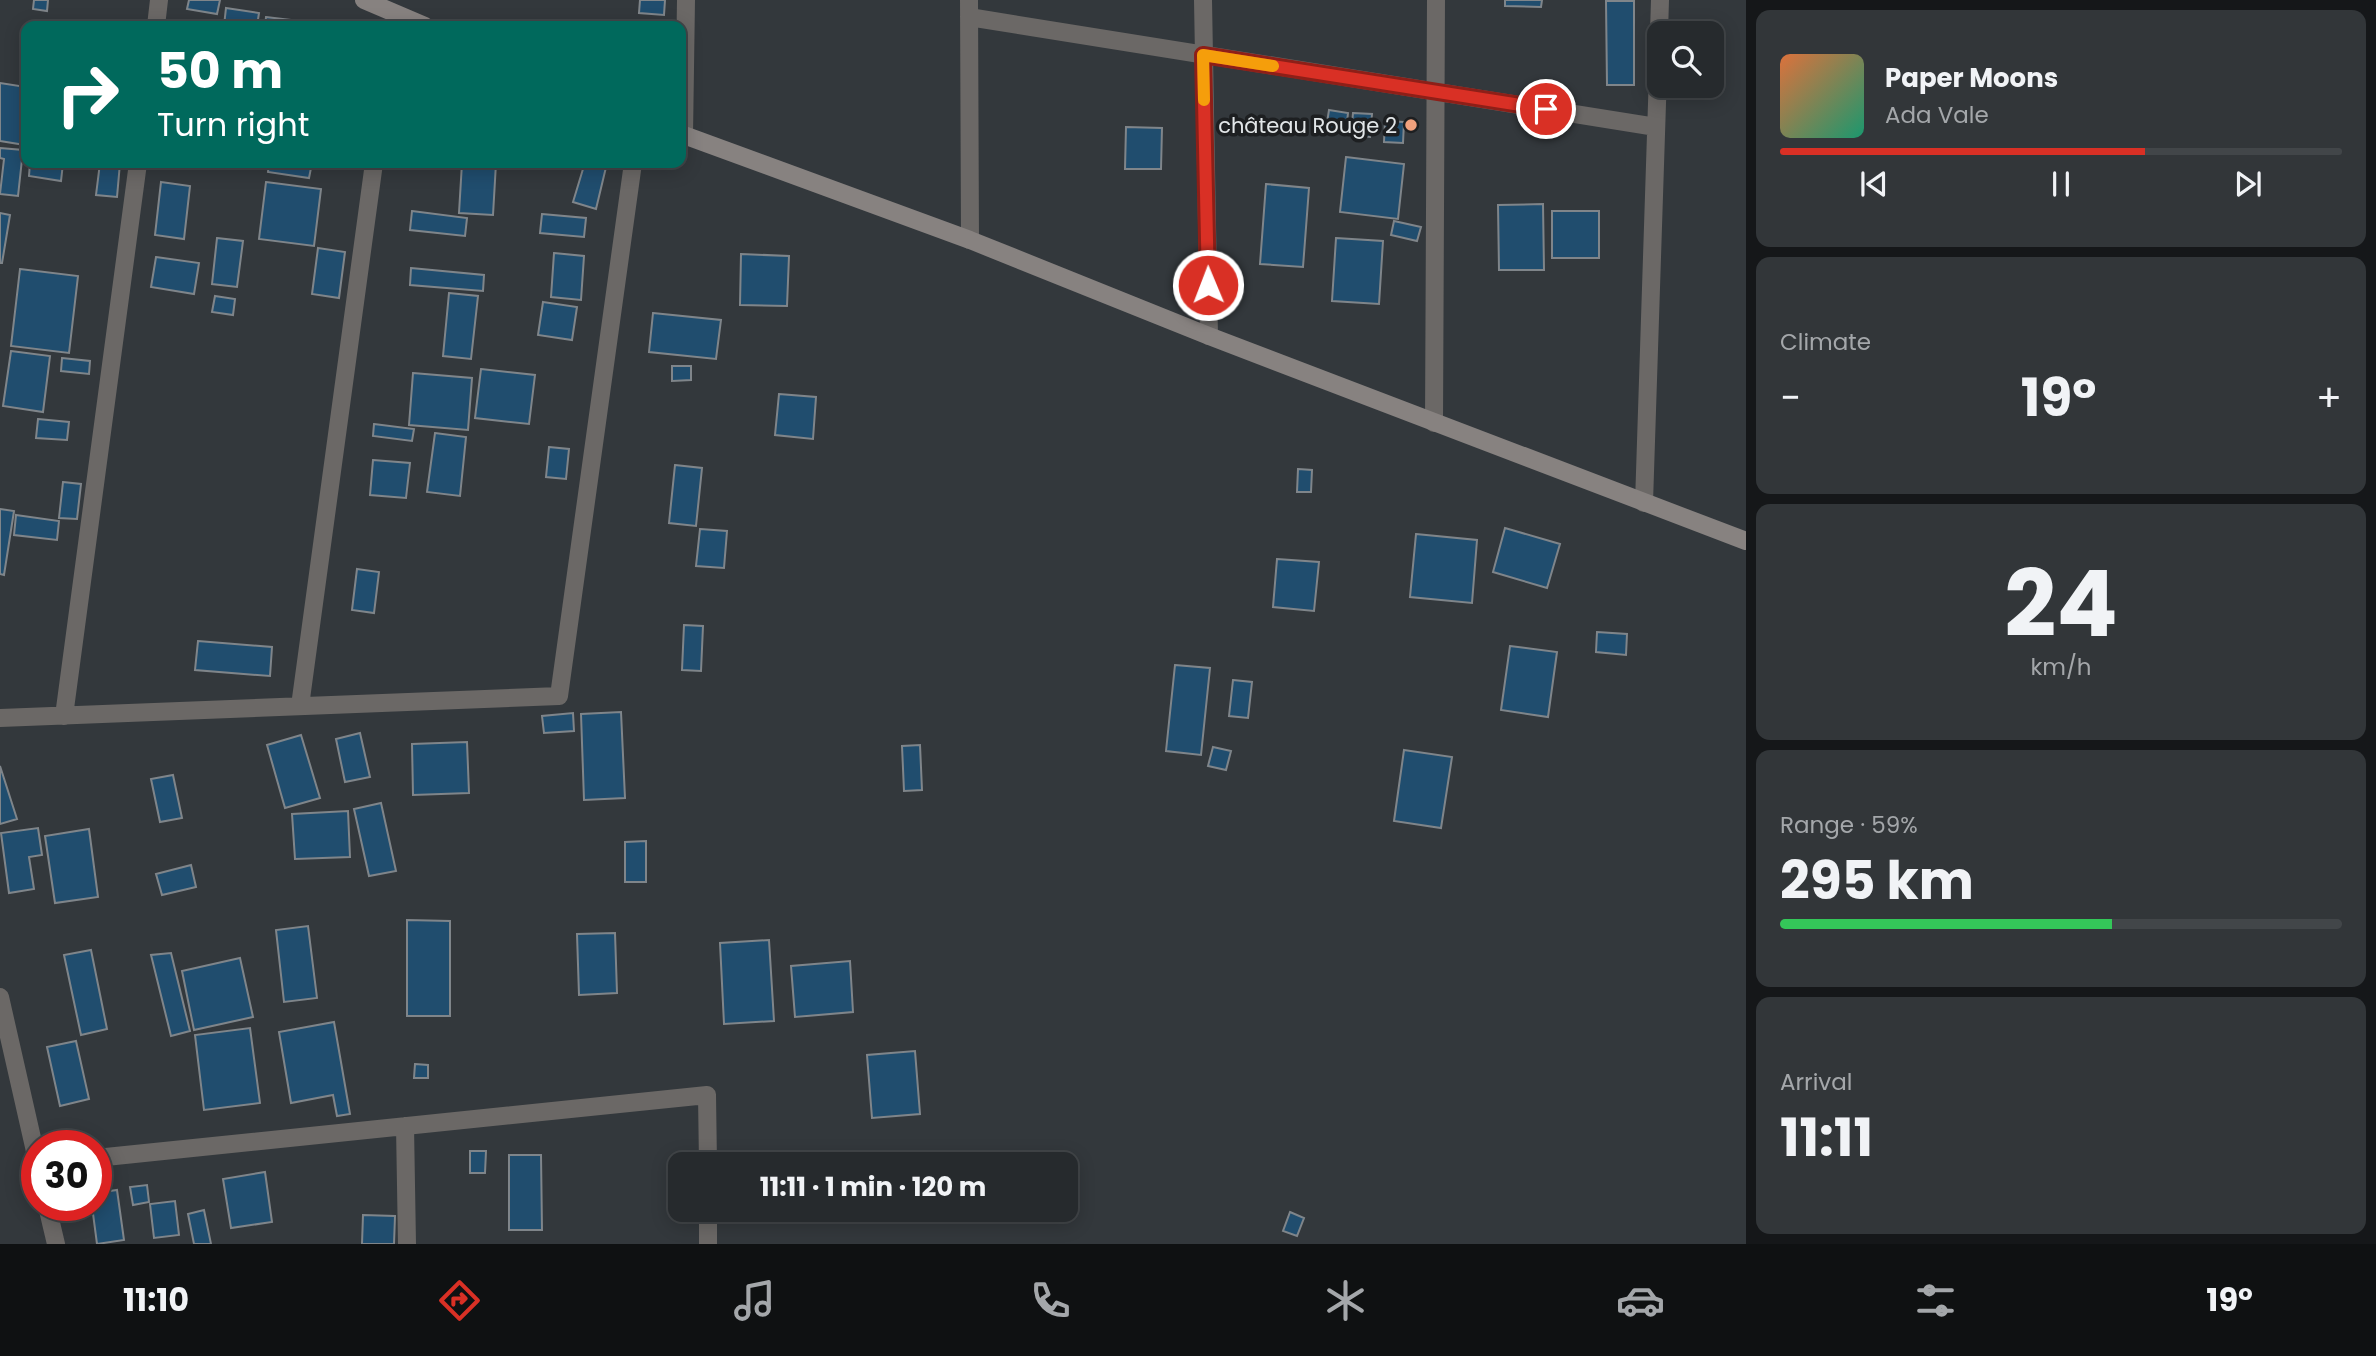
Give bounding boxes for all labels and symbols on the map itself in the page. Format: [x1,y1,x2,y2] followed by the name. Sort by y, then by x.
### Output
[1516,79,1576,139] pin
[1218,111,1397,140] place label: château Rouge 2
[1403,117,1419,133] marker: château Rouge 2
[1171,248,1245,322] position arrow
[21,1130,112,1221] speed limit sign: 30

